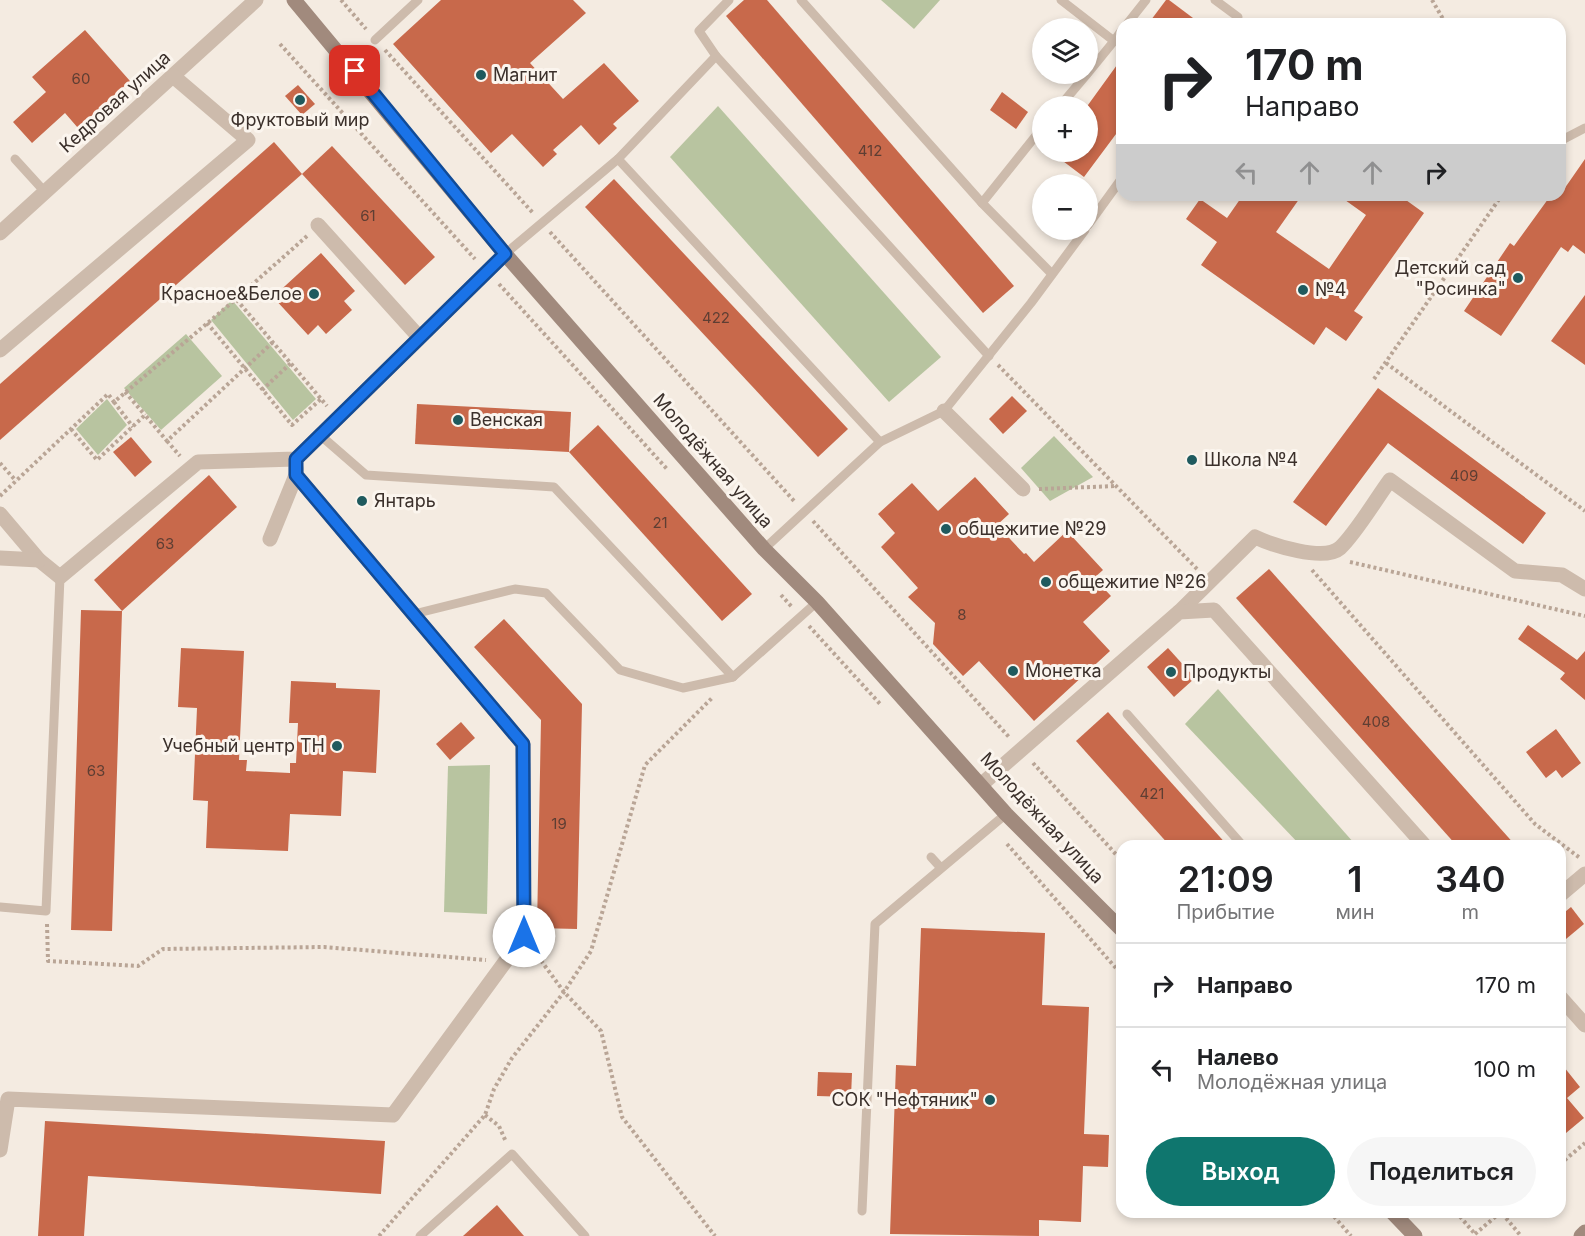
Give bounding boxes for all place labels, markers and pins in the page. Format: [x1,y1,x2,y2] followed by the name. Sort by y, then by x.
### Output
[329,45,380,96] pin
[493,64,558,85] place label: Магнит
[474,68,488,82] marker: Магнит
[293,93,307,107] marker: Фруктовый мир
[231,109,369,130] place label: Фруктовый мир
[1394,257,1506,299] place label: Детский сад "Росинка"
[1511,271,1525,285] marker: Детский сад "Росинка"
[1315,279,1346,300] place label: №4
[161,283,302,304] place label: Красное&Белое
[1296,283,1310,297] marker: №4
[307,287,321,301] marker: Красное&Белое
[470,409,543,430] place label: Венская
[451,413,465,427] marker: Венская
[1204,449,1298,470] place label: Школа №4
[1185,453,1199,467] marker: Школа №4
[374,490,436,511] place label: Янтарь
[355,494,369,508] marker: Янтарь
[958,518,1106,539] place label: общежитие №29
[939,522,953,536] marker: общежитие №29
[1058,571,1206,592] place label: общежитие №26
[1039,575,1053,589] marker: общежитие №26
[1025,660,1102,681] place label: Монетка
[1183,661,1271,682] place label: Продукты
[1006,664,1020,678] marker: Монетка
[1164,665,1178,679] marker: Продукты
[162,735,325,756] place label: Учебный центр ТН
[330,739,344,753] marker: Учебный центр ТН
[831,1089,978,1110] place label: СОК "Нефтяник"
[983,1093,997,1107] marker: СОК "Нефтяник"

